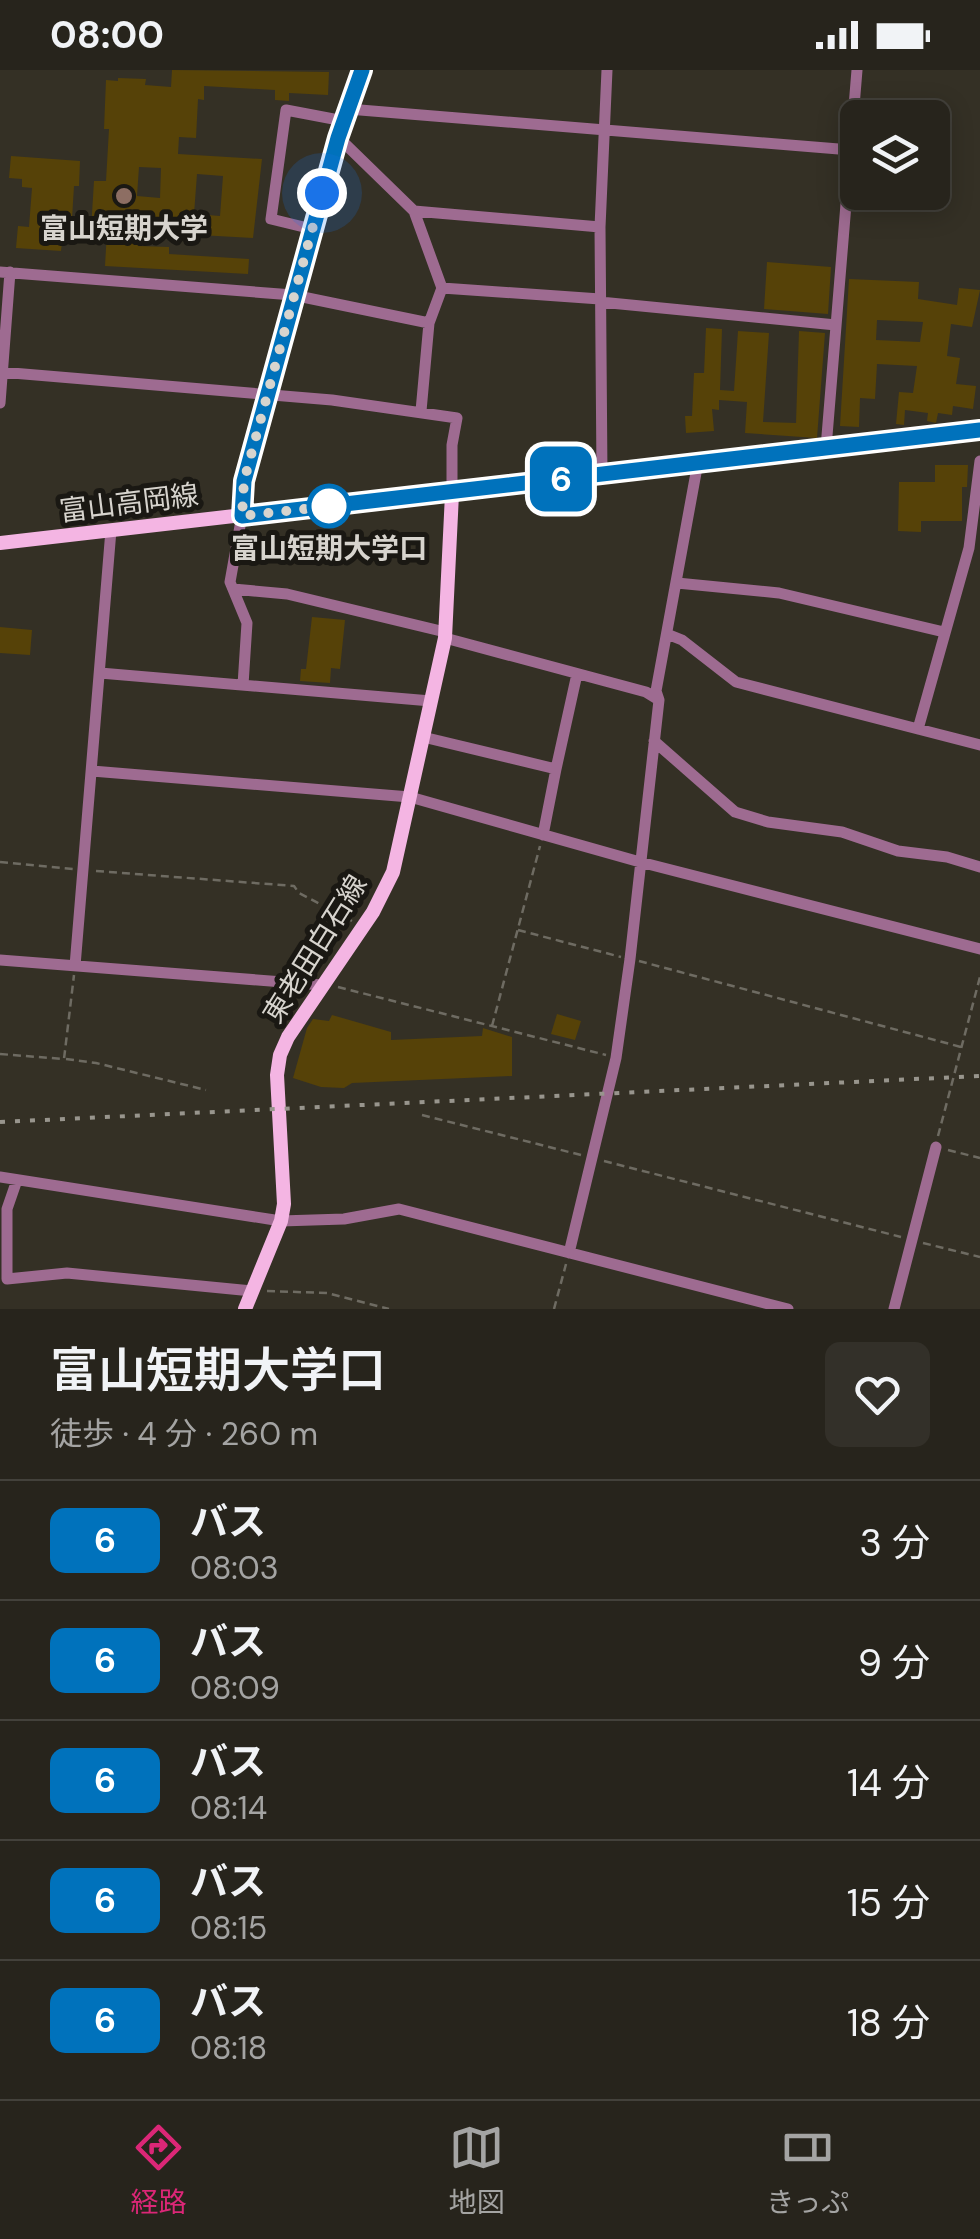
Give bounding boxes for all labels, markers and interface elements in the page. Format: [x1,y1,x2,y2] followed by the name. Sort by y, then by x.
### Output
[50,10,164,60] text: 08:00
[840,100,950,210] map controls
[840,100,950,210] button: layers
[297,168,347,218] your location
[113,185,135,207] marker: 富山短期大学
[40,210,208,247] place label: 富山短期大学
[528,446,594,512] line badge: 6
[550,456,572,502] text: 6
[57,476,201,530] street label: 富山高岡線
[308,485,350,527] marker: 富山短期大学口
[231,530,427,567] place label: 富山短期大学口
[255,868,375,1030] street label: 東老田白石線
[50,1339,386,1402] text: 富山短期大学口
[825,1342,930,1447] button: heart
[50,1413,318,1455] text: 徒歩 · 4 分 · 260 m
[190,1497,266,1547] text: バス
[94,1517,116,1563] text: 6
[859,1518,930,1568] text: 3 分
[190,1547,279,1589] text: 08:03
[190,1617,266,1667] text: バス
[94,1637,116,1683] text: 6
[858,1638,930,1688] text: 9 分
[190,1667,280,1709] text: 08:09
[190,1737,266,1787] text: バス
[94,1757,116,1803] text: 6
[847,1758,930,1808] text: 14 分
[190,1787,267,1829] text: 08:14
[190,1857,266,1907] text: バス
[94,1877,116,1923] text: 6
[847,1878,930,1928] text: 15 分
[190,1907,267,1949] text: 08:15
[190,1977,266,2027] text: バス
[94,1997,116,2043] text: 6
[847,1998,930,2048] text: 18 分
[190,2027,267,2069] text: 08:18
[131,2120,187,2221] tab: 経路
[449,2120,505,2221] tab: 地図
[766,2120,849,2221] tab: きっぷ

